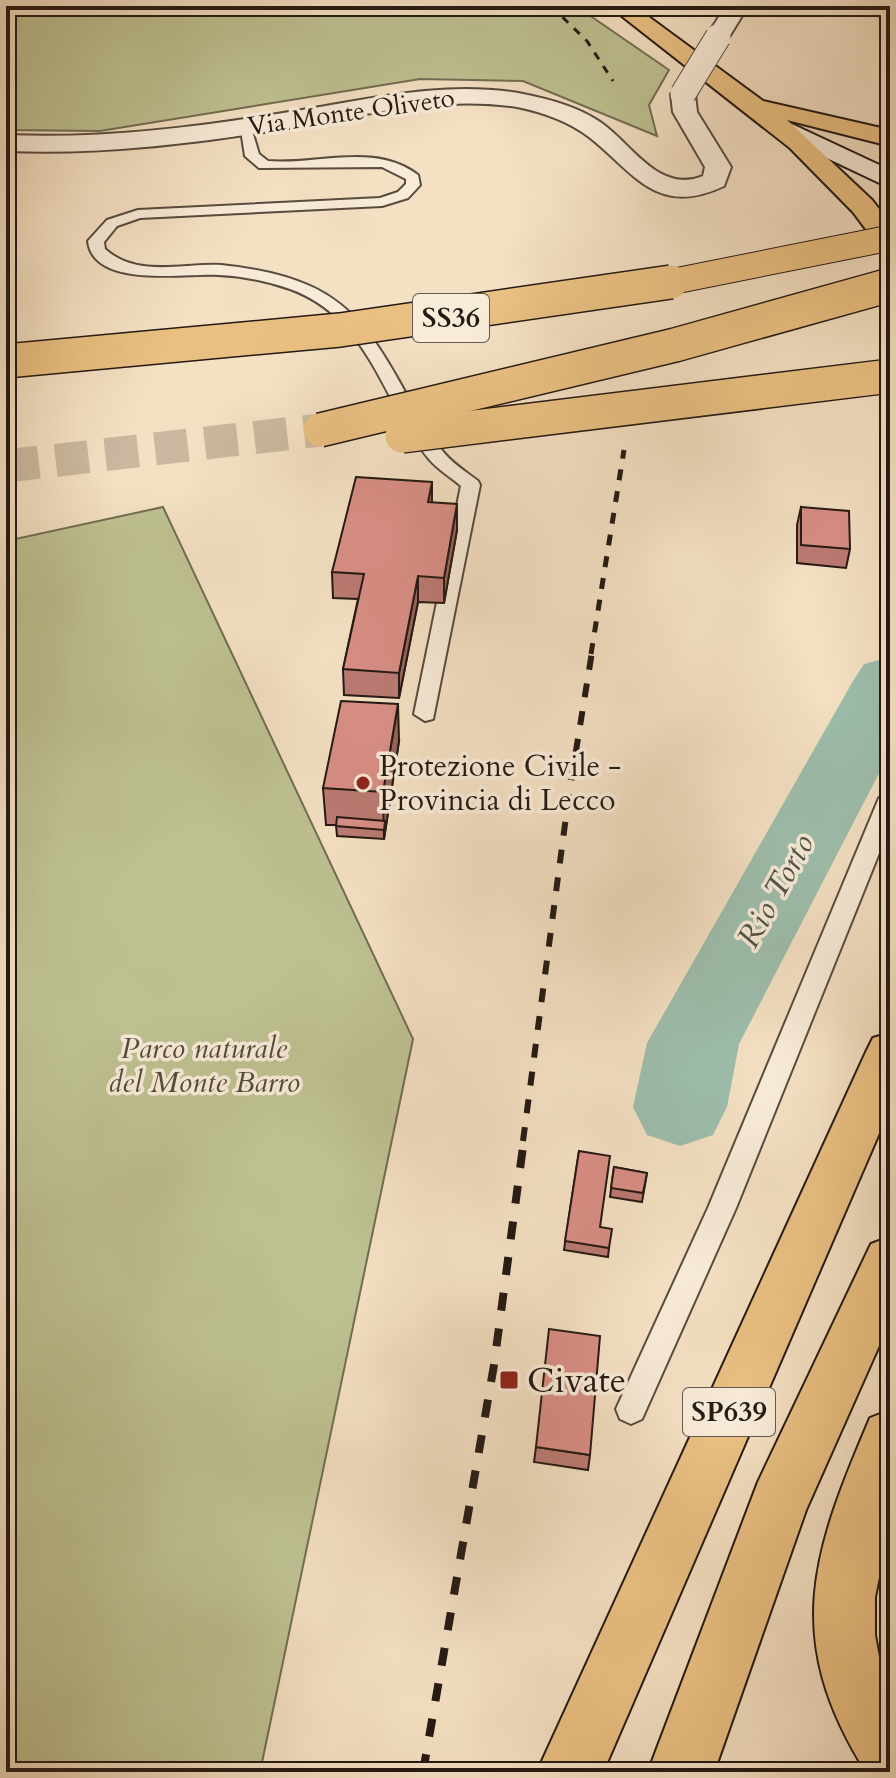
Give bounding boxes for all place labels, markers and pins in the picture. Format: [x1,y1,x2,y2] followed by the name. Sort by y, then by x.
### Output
[379,746,621,821] place label: Protezione Civile - Provincia di Lecco
[354,774,372,792] marker: Protezione Civile - Provincia di Lecco
[527,1356,626,1405] place label: Civate
[498,1369,520,1391] marker: Civate

